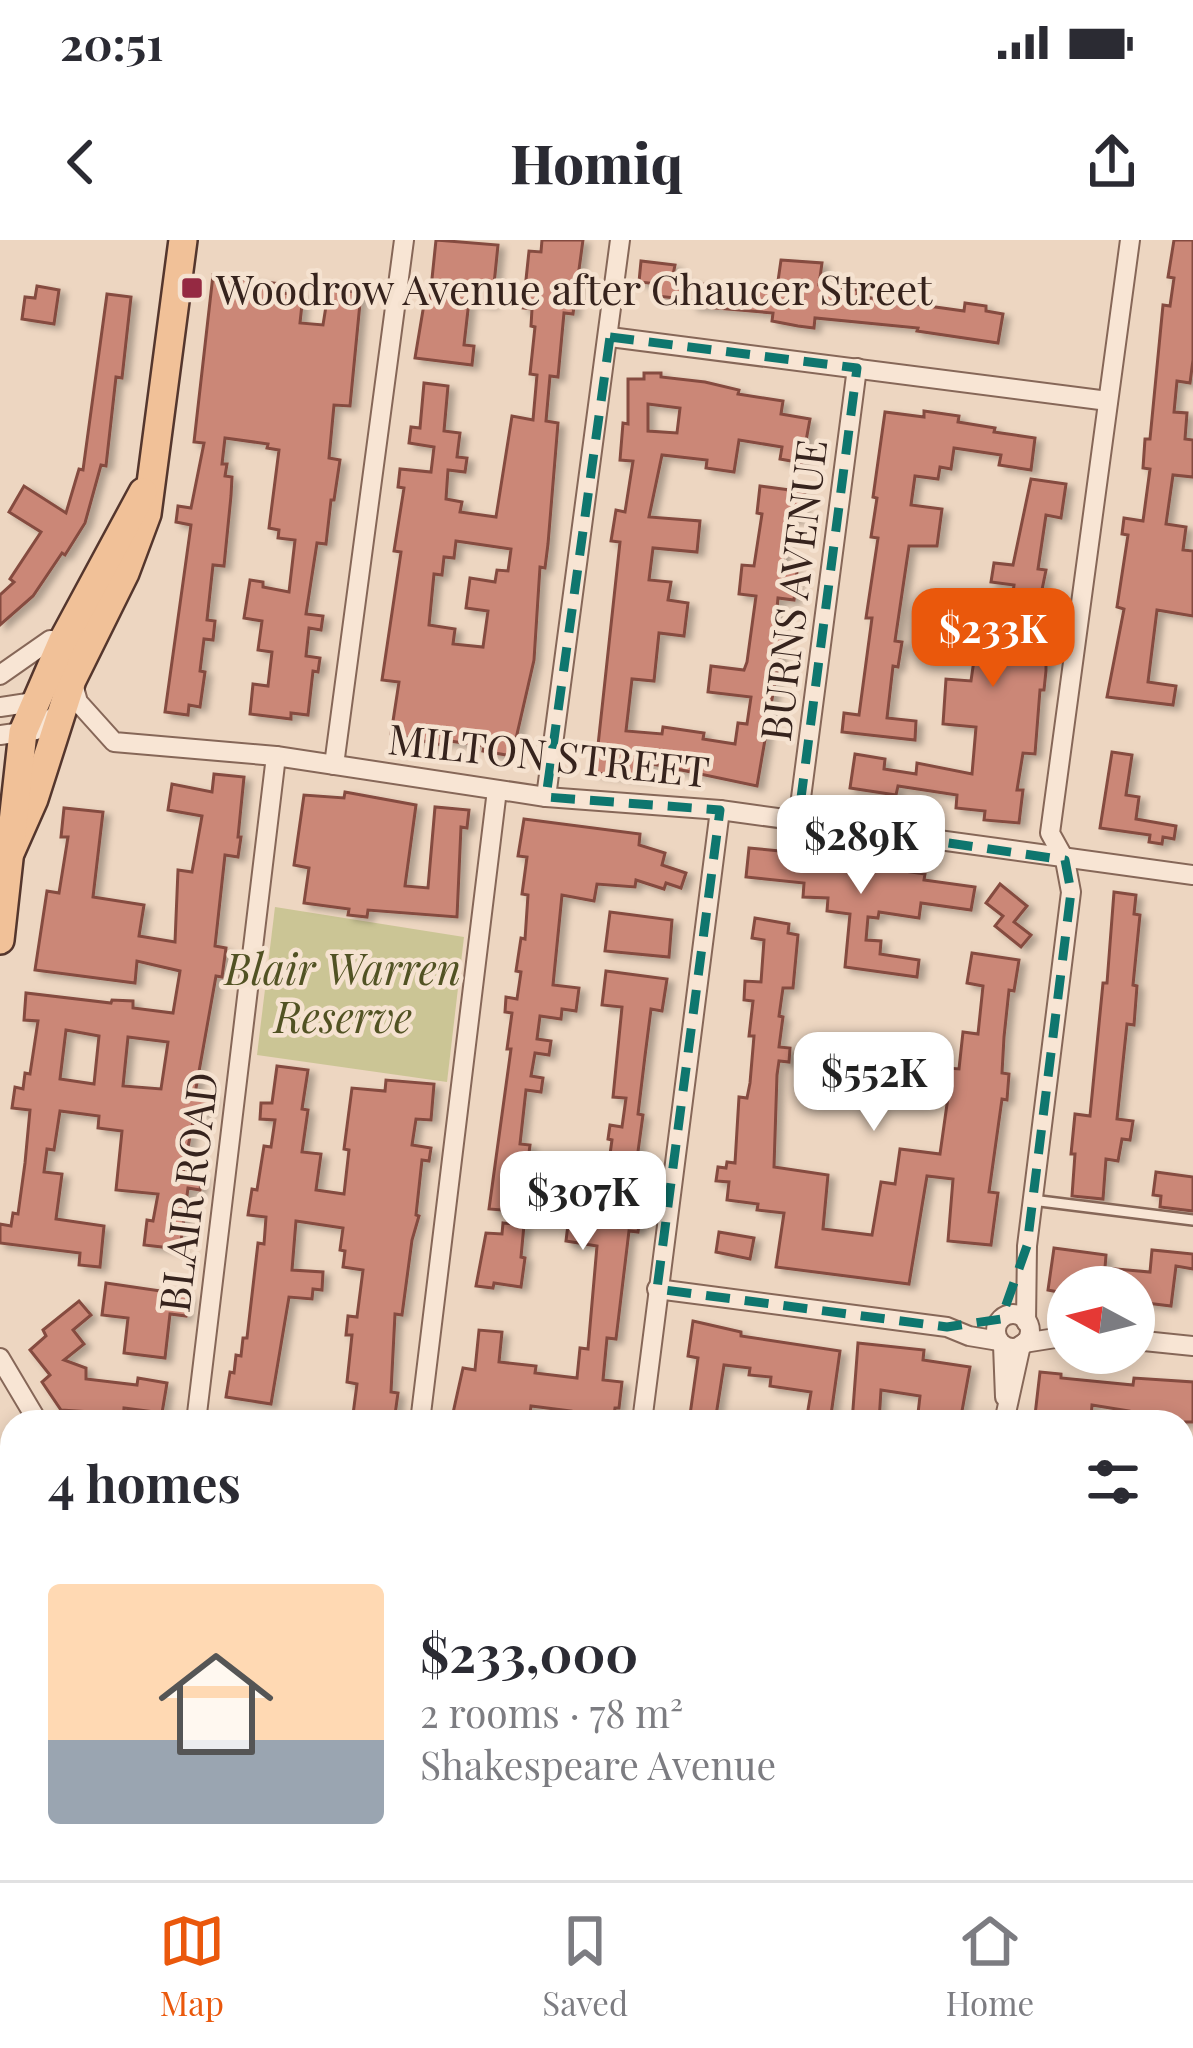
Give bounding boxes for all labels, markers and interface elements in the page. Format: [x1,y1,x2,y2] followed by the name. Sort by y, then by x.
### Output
[60,12,164,72] text: 20:51
[510,126,683,198] text: Homiq
[48,129,114,195] icon: back
[1079,129,1145,195] icon: share
[215,260,933,316] place label: Woodrow Avenue after Chaucer Street
[179,275,205,301] marker: Woodrow Avenue after Chaucer Street
[746,436,838,744] street label: BURNS AVENUE
[909,588,1077,690] pin: $233K
[939,601,1047,653] text: $233K
[386,709,712,799] street label: MILTON STREET
[777,795,945,897] pin: $289K
[804,808,918,860] text: $289K
[223,940,461,1044] park label: Blair Warren Reserve
[790,1032,958,1134] pin: $552K
[821,1045,927,1097] text: $552K
[145,1069,229,1315] street label: BLAIR ROAD
[499,1151,667,1253] pin: $307K
[527,1164,639,1216] text: $307K
[1047,1266,1155,1374] north arrow
[1047,1266,1155,1374] map controls
[48,1448,241,1516] text: 4 homes
[1080,1449,1146,1515] icon: filters
[420,1618,638,1686] text: $233,000
[144,1632,288,1776] icon: home
[420,1686,683,1738] text: 2 rooms · 78 m²
[420,1738,776,1790] text: Shakespeare Avenue
[159,1908,225,2024] tab: Map
[542,1908,628,2024] tab: Saved
[946,1908,1034,2024] tab: Home

